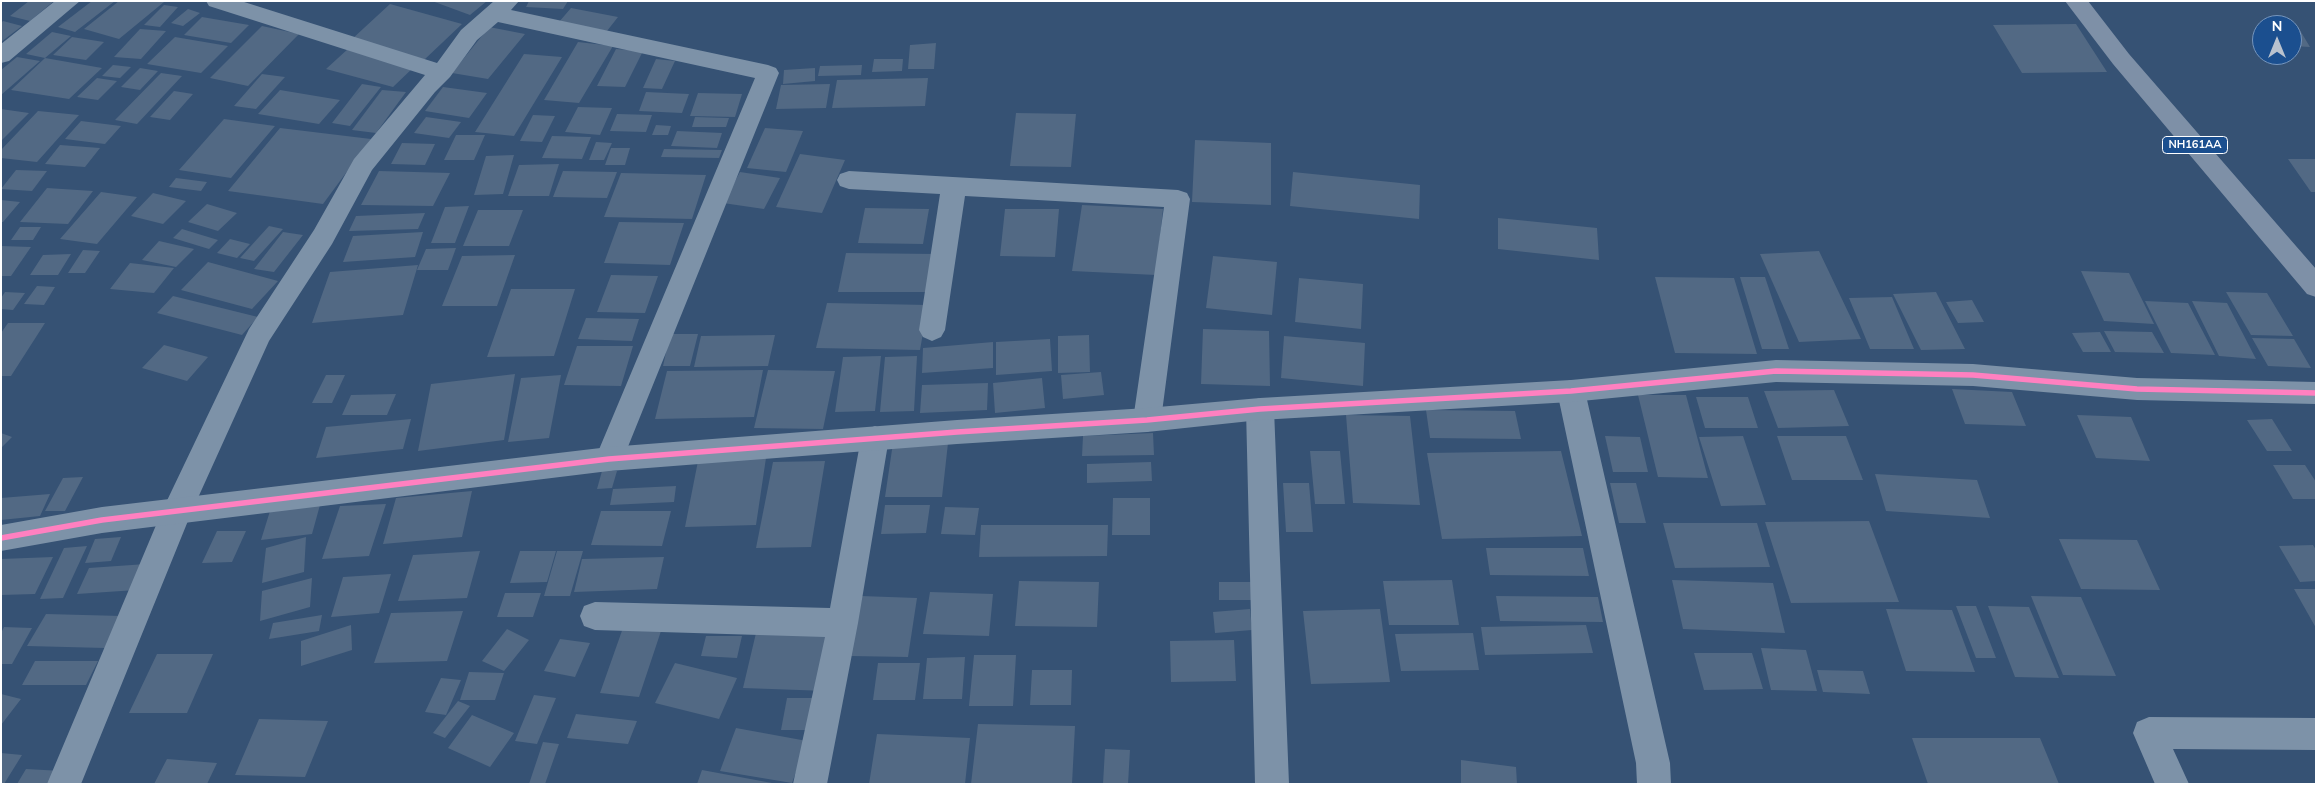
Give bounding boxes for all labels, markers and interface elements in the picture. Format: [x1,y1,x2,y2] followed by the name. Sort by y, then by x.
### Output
[2252,15,2302,65] north arrow
[2272,17,2282,35] text: N
[2162,136,2228,154] road number: NH161AA

